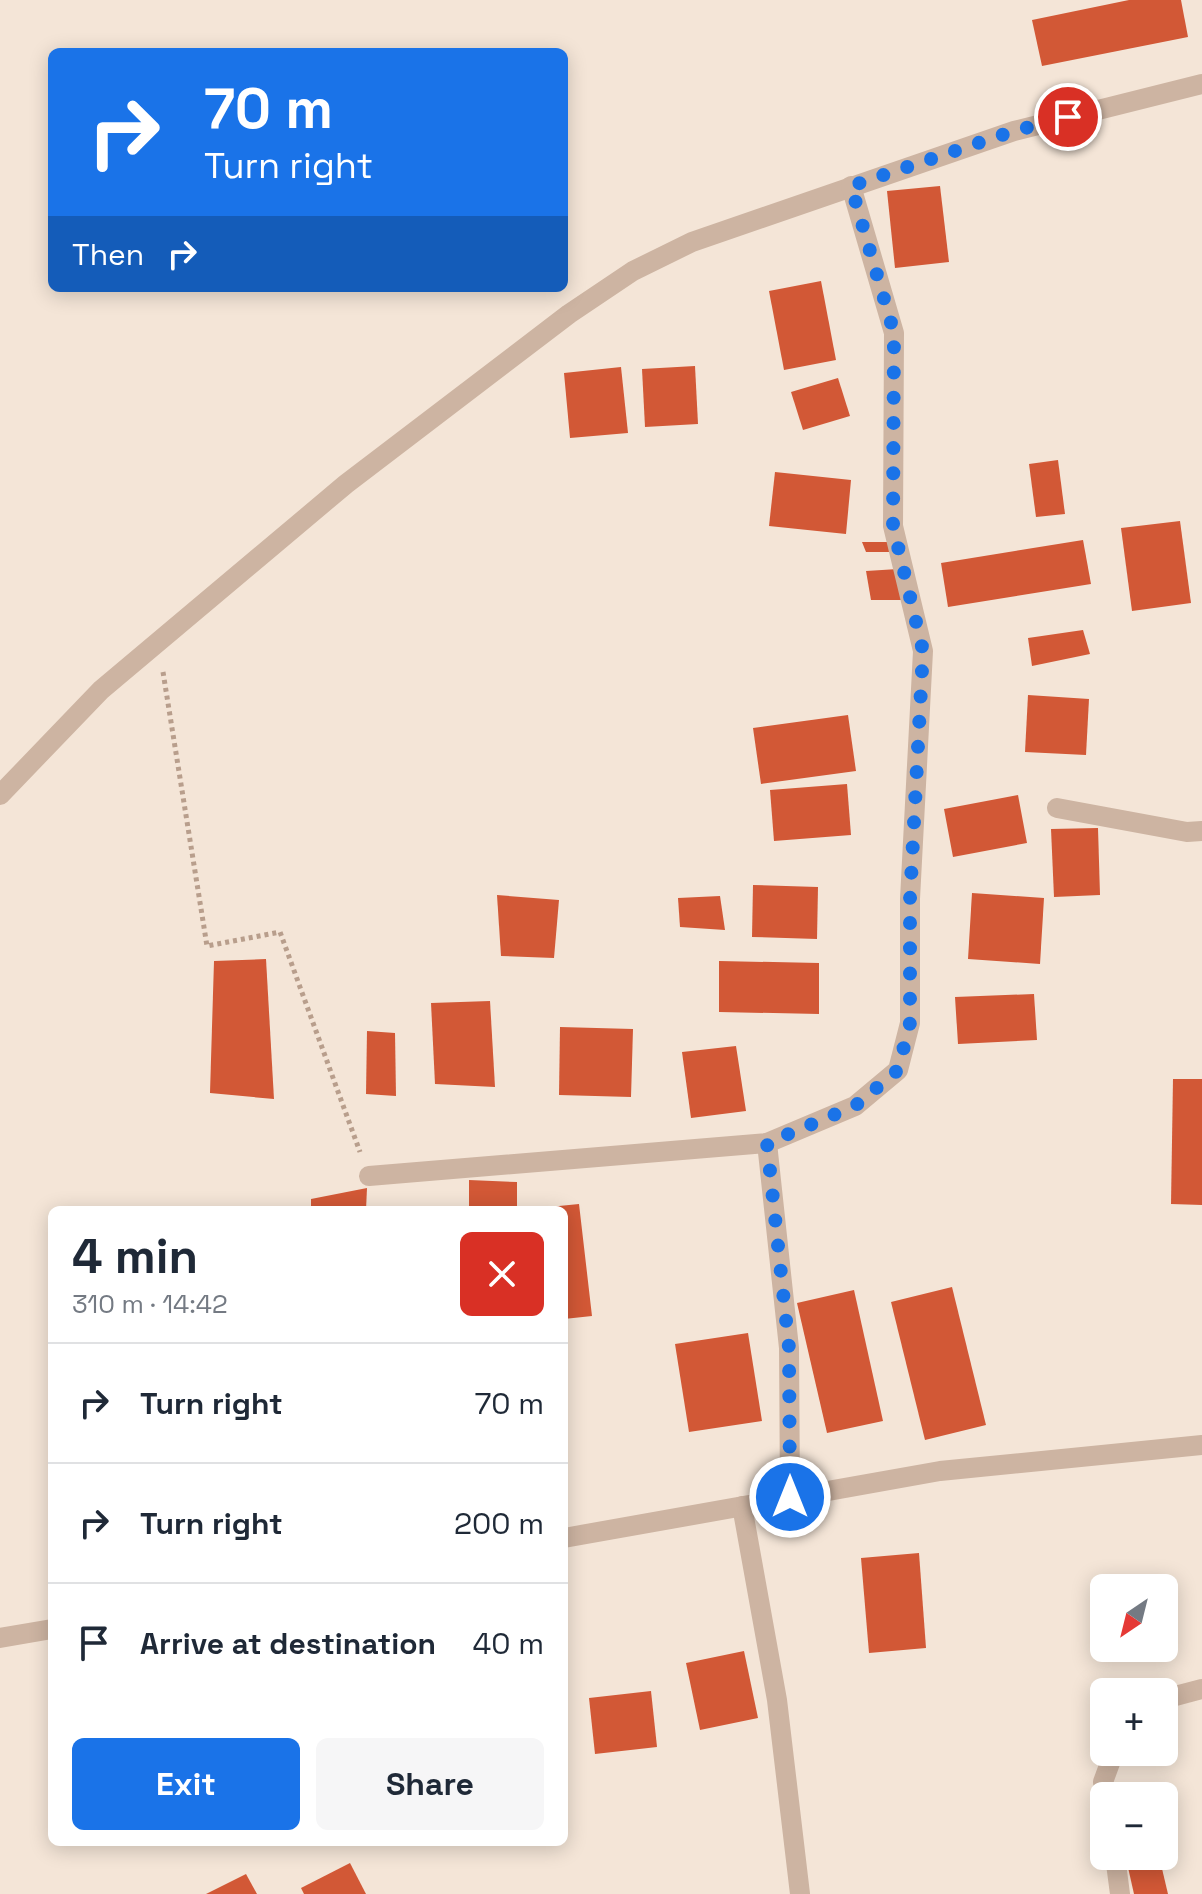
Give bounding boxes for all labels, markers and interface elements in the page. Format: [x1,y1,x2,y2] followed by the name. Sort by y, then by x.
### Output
[204,73,333,144] text: 70 m
[72,80,176,184] icon: right
[1034,83,1102,151] pin
[1046,95,1090,139] icon: arrive
[204,143,373,189] text: Turn right
[160,232,204,276] icon: right
[72,235,144,274] text: Then
[72,1226,198,1287] text: 4 min
[460,1232,544,1316] button: close
[72,1287,228,1321] text: 310 m · 14:42
[72,1381,116,1425] icon: right
[140,1384,283,1423] text: Turn right
[475,1384,544,1423] text: 70 m
[748,1455,832,1539] position arrow
[72,1501,116,1545] icon: right
[140,1504,283,1543] text: Turn right
[454,1504,544,1543] text: 200 m
[1090,1574,1178,1662] north arrow
[1090,1574,1178,1870] map controls
[72,1621,116,1665] icon: arrive
[140,1624,436,1663] text: Arrive at destination
[473,1624,544,1663] text: 40 m
[1090,1678,1178,1766] button: +
[72,1738,300,1830] button: Exit
[316,1738,544,1830] button: Share
[1090,1782,1178,1870] button: −

